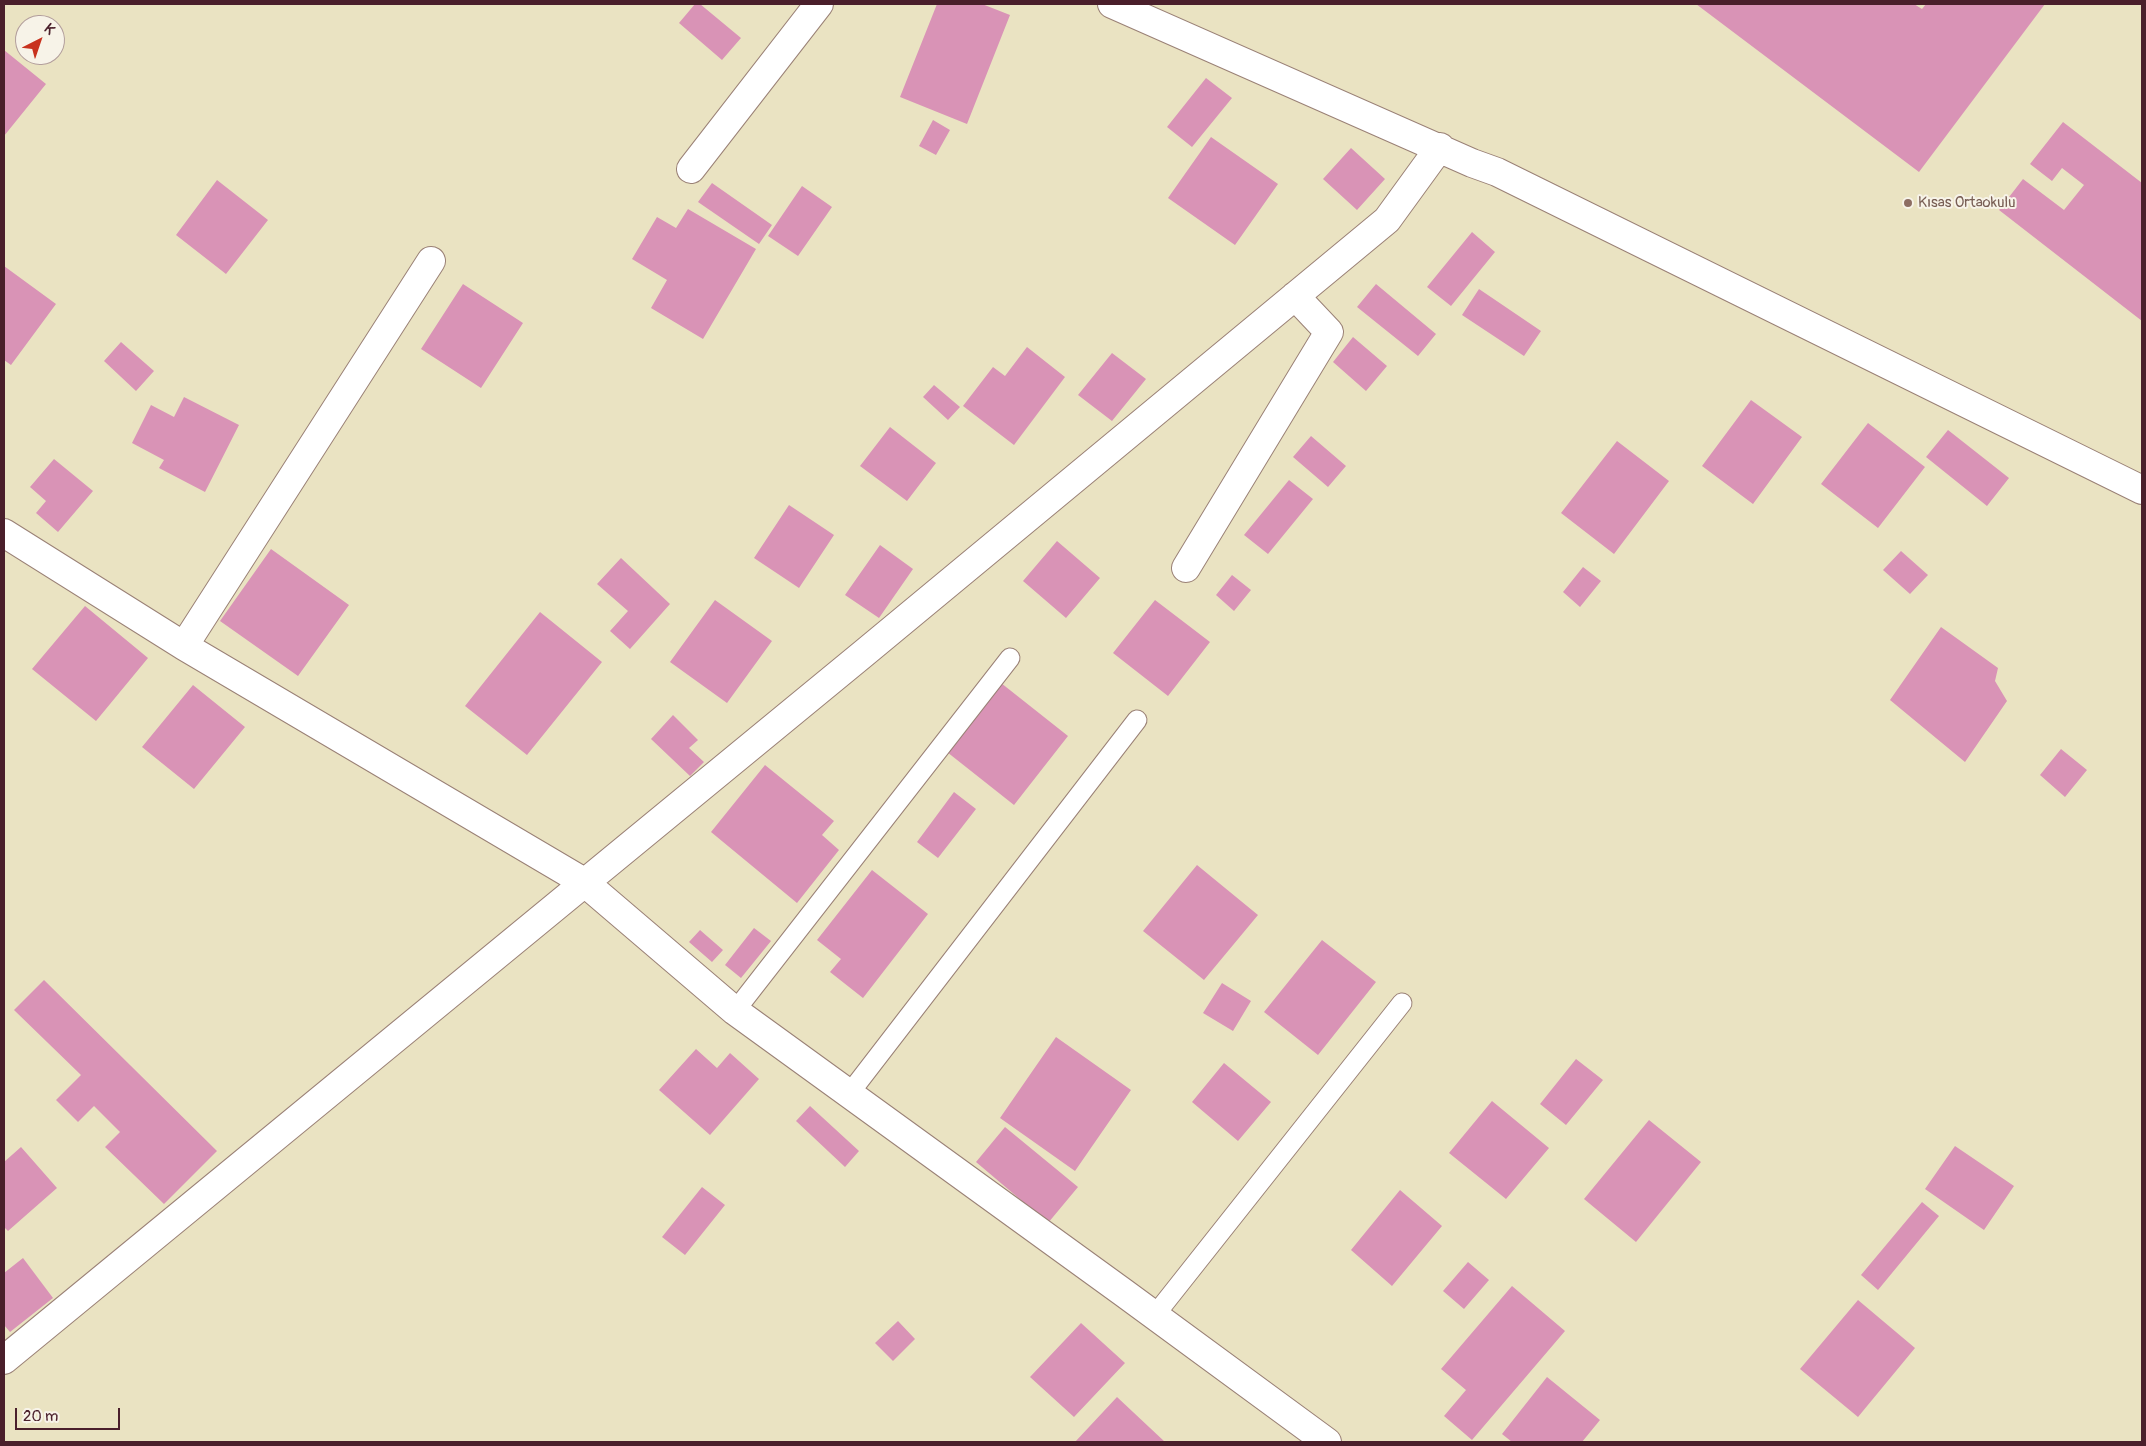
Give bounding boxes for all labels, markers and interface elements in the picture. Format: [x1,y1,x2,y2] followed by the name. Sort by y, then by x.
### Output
[15,15,65,65] north arrow
[41,20,58,38] text: K
[1918,194,2016,212] place label: Kısas Ortaokulu
[1902,197,1914,209] marker: Kısas Ortaokulu
[18,1398,122,1430] scale bar
[23,1407,58,1426] text: 20 m

